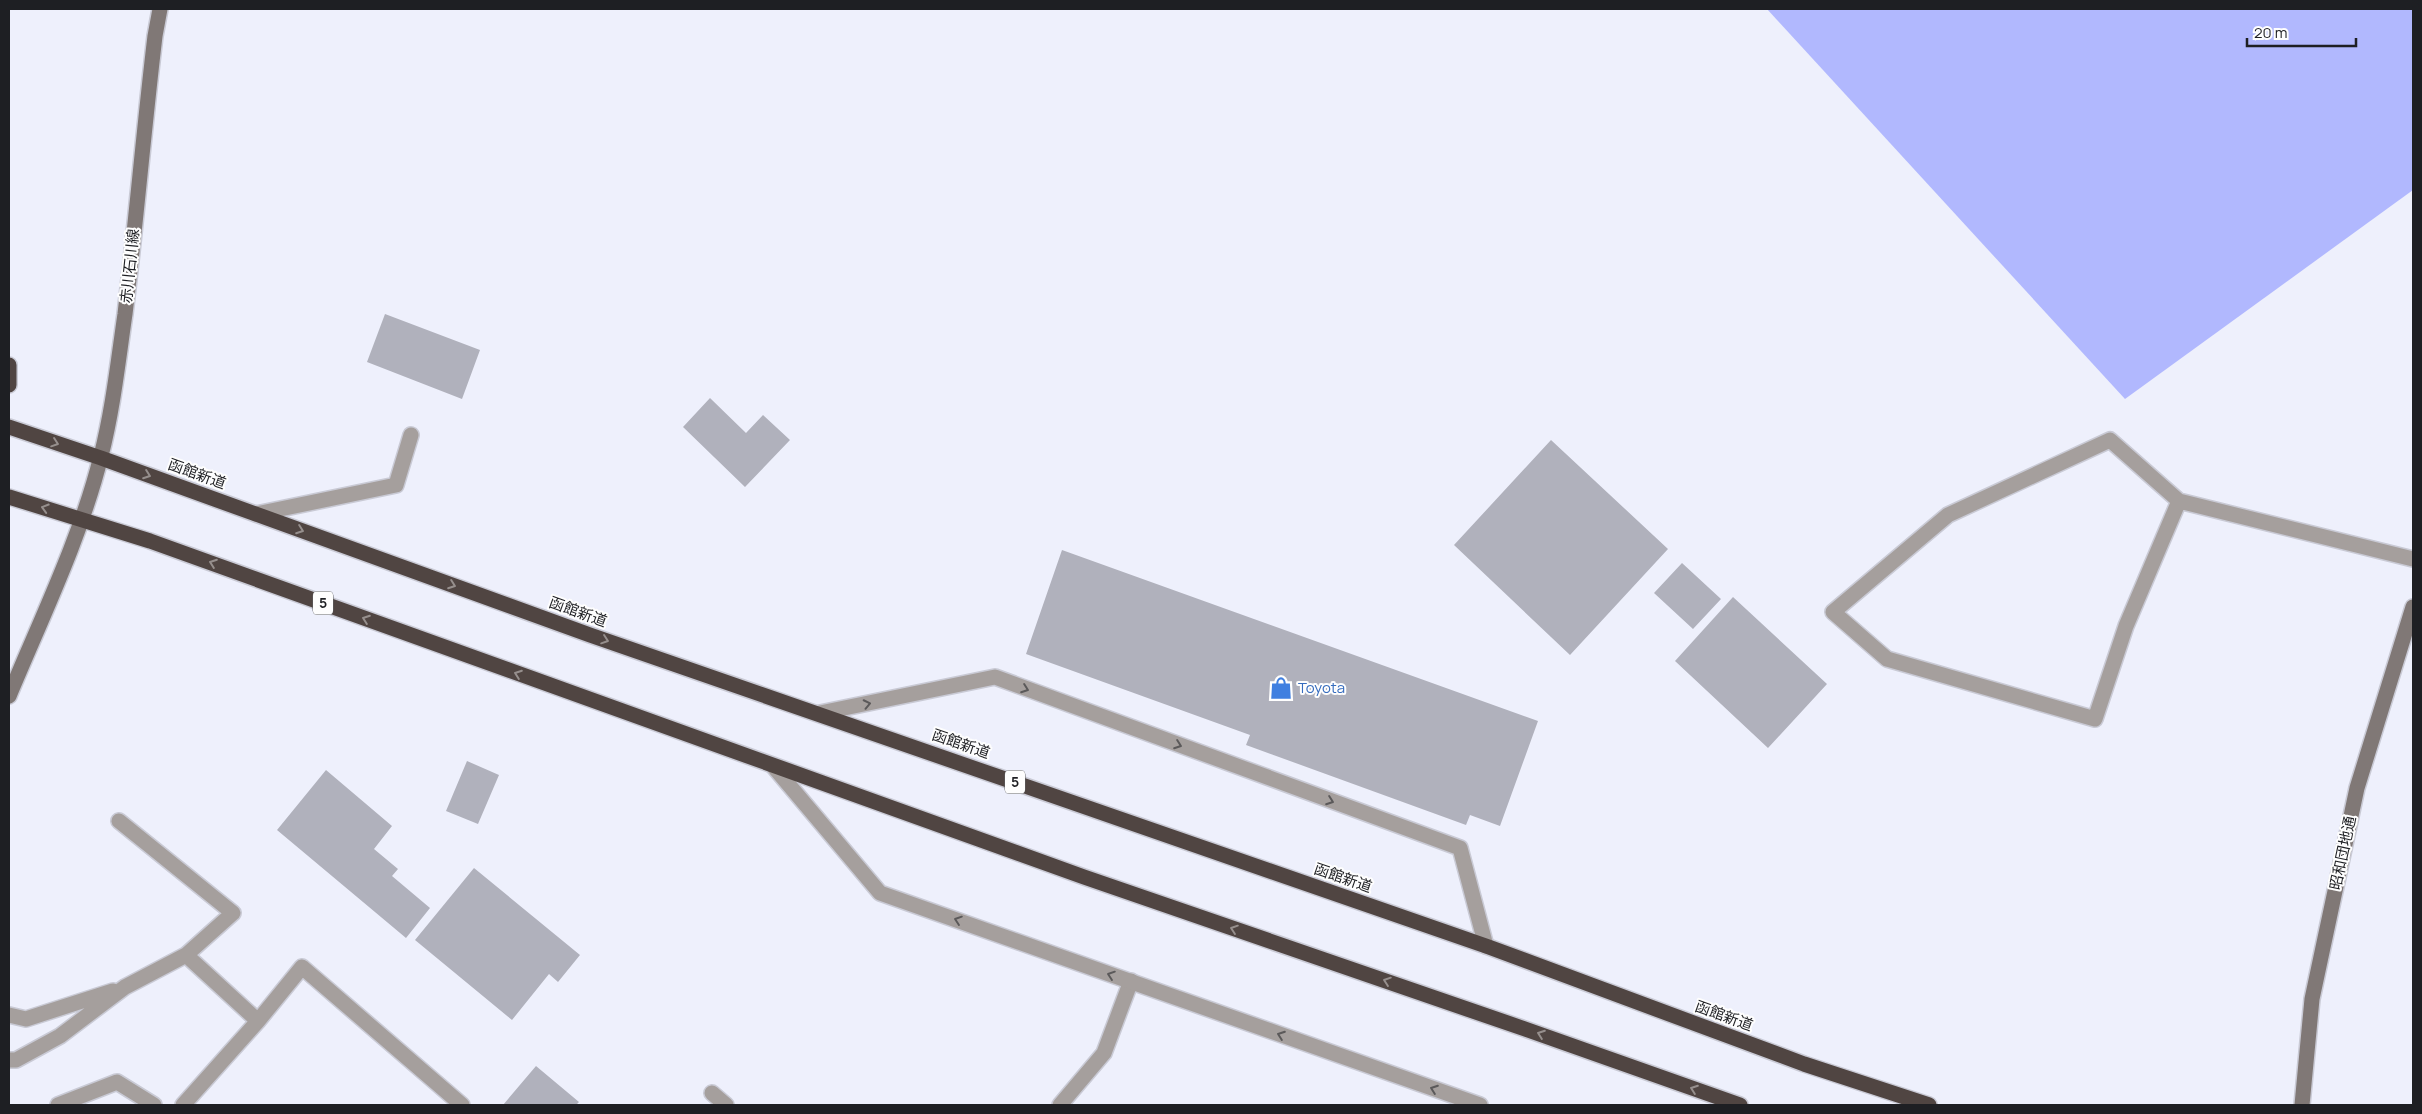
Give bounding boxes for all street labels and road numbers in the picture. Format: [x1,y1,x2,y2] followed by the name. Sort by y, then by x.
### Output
[115,228,144,304] street label: 赤川石川線
[165,453,229,494] street label: 函館新道
[546,591,610,632] street label: 函館新道
[313,592,333,614] road number: 5
[929,724,993,763] street label: 函館新道
[1005,770,1025,794] road number: 5
[2324,814,2361,892] street label: 昭和団地通
[1311,858,1375,897] street label: 函館新道
[1692,995,1756,1036] street label: 函館新道

